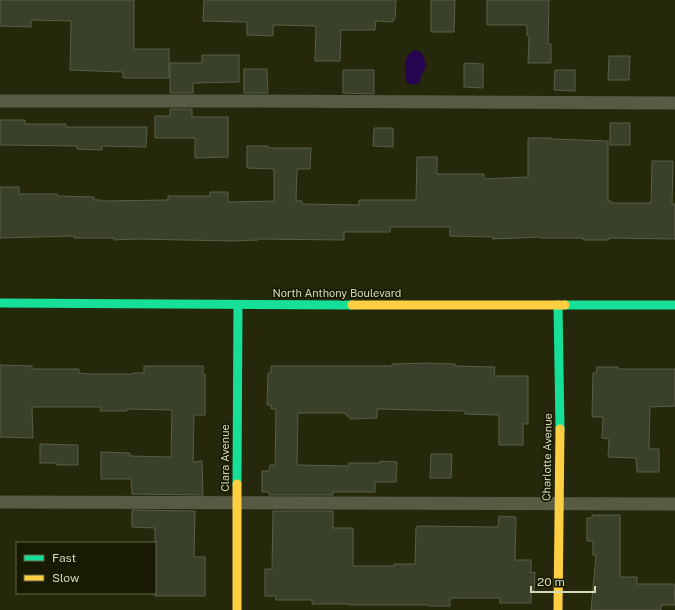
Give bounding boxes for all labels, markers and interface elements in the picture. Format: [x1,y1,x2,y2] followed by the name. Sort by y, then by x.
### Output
[273,287,401,299] street label: North Anthony Boulevard
[540,413,554,501] street label: Charlotte Avenue
[219,424,231,492] street label: Clara Avenue
[16,542,156,594] legend
[52,551,77,565] text: Fast
[531,568,595,594] scale bar
[52,571,80,585] text: Slow
[537,575,565,589] text: 20 m

